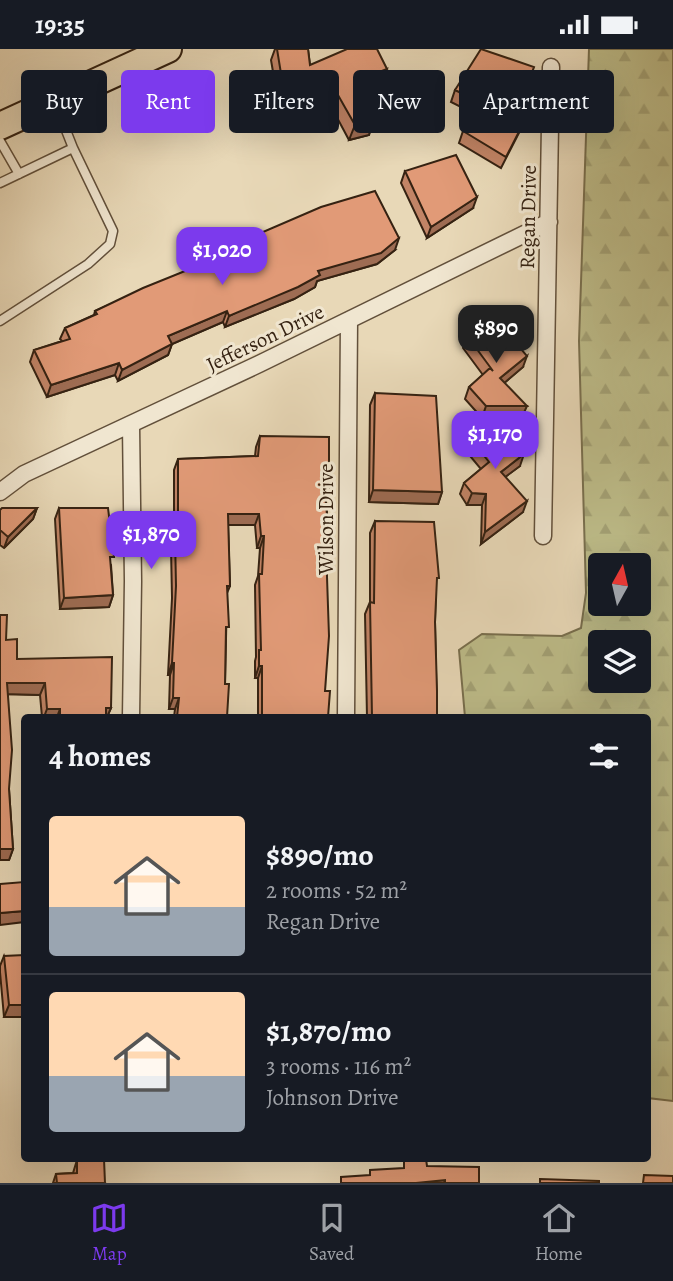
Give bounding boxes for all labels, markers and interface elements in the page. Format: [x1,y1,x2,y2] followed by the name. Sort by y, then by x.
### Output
[35,7,85,42] text: 19:35
[21,70,107,133] chip: Buy
[121,70,215,133] chip: Rent
[229,70,339,133] chip: Filters
[353,70,445,133] chip: New
[459,70,614,133] chip: Apartment
[513,165,543,269] street label: Regan Drive
[165,227,279,287] pin: $1,020
[192,234,252,265] text: $1,020
[202,297,328,379] street label: Jefferson Drive
[455,305,537,365] pin: $890
[474,312,518,343] text: $890
[438,411,552,471] pin: $1,170
[468,418,522,449] text: $1,170
[312,463,340,576] street label: Wilson Drive
[94,511,208,571] pin: $1,870
[122,518,180,549] text: $1,870
[588,553,651,616] north arrow
[588,553,651,693] map controls
[588,630,651,693] button: layers
[49,736,151,776] text: 4 homes
[585,737,623,775] icon: filters
[266,835,374,875] text: $890/mo
[105,844,189,928] icon: home
[266,875,407,906] text: 2 rooms · 52 m²
[266,906,380,937] text: Regan Drive
[266,1011,392,1051] text: $1,870/mo
[105,1020,189,1104] icon: home
[266,1051,411,1082] text: 3 rooms · 116 m²
[266,1082,398,1113] text: Johnson Drive
[90,1199,128,1267] tab: Map
[309,1199,354,1267] tab: Saved
[535,1199,583,1267] tab: Home

